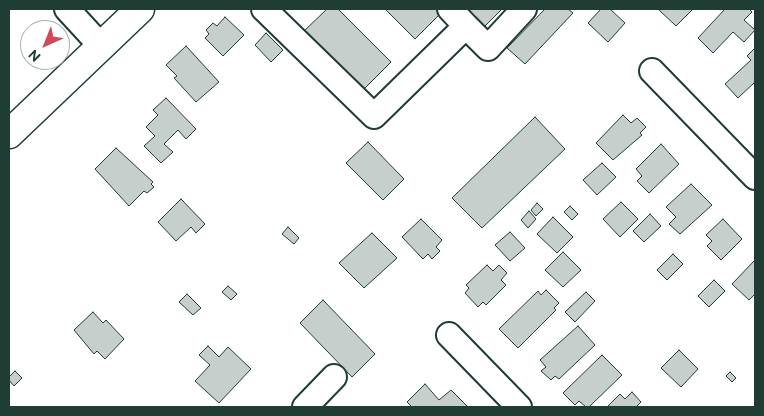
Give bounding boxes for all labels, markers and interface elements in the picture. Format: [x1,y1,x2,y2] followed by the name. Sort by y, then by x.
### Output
[20,20,70,70] north arrow
[25,46,45,65] text: N

